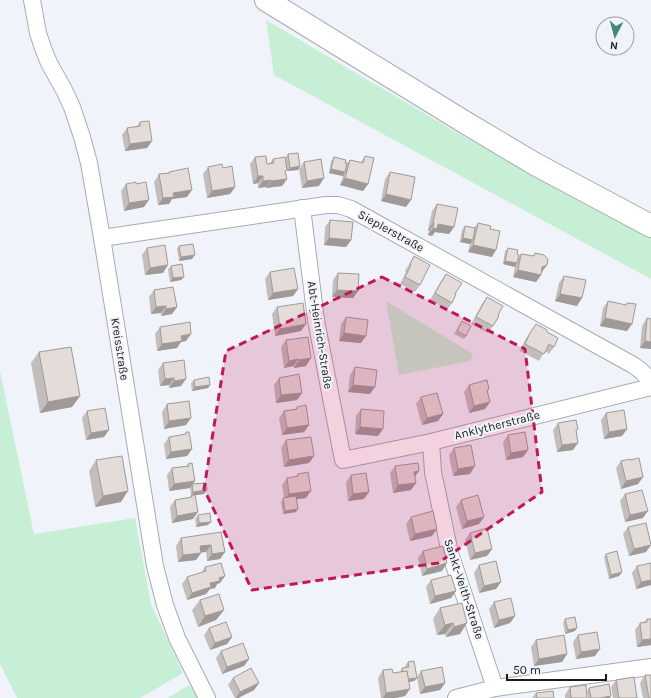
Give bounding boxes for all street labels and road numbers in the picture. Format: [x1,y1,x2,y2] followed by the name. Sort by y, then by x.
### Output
[356,207,426,255] street label: Sieplerstraße
[305,280,335,390] street label: Abt-Heinrich-Straße
[108,317,132,381] street label: Kreisstraße
[453,408,541,442] street label: Anklytherstraße
[441,537,487,641] street label: Sankt-Veith-Straße

